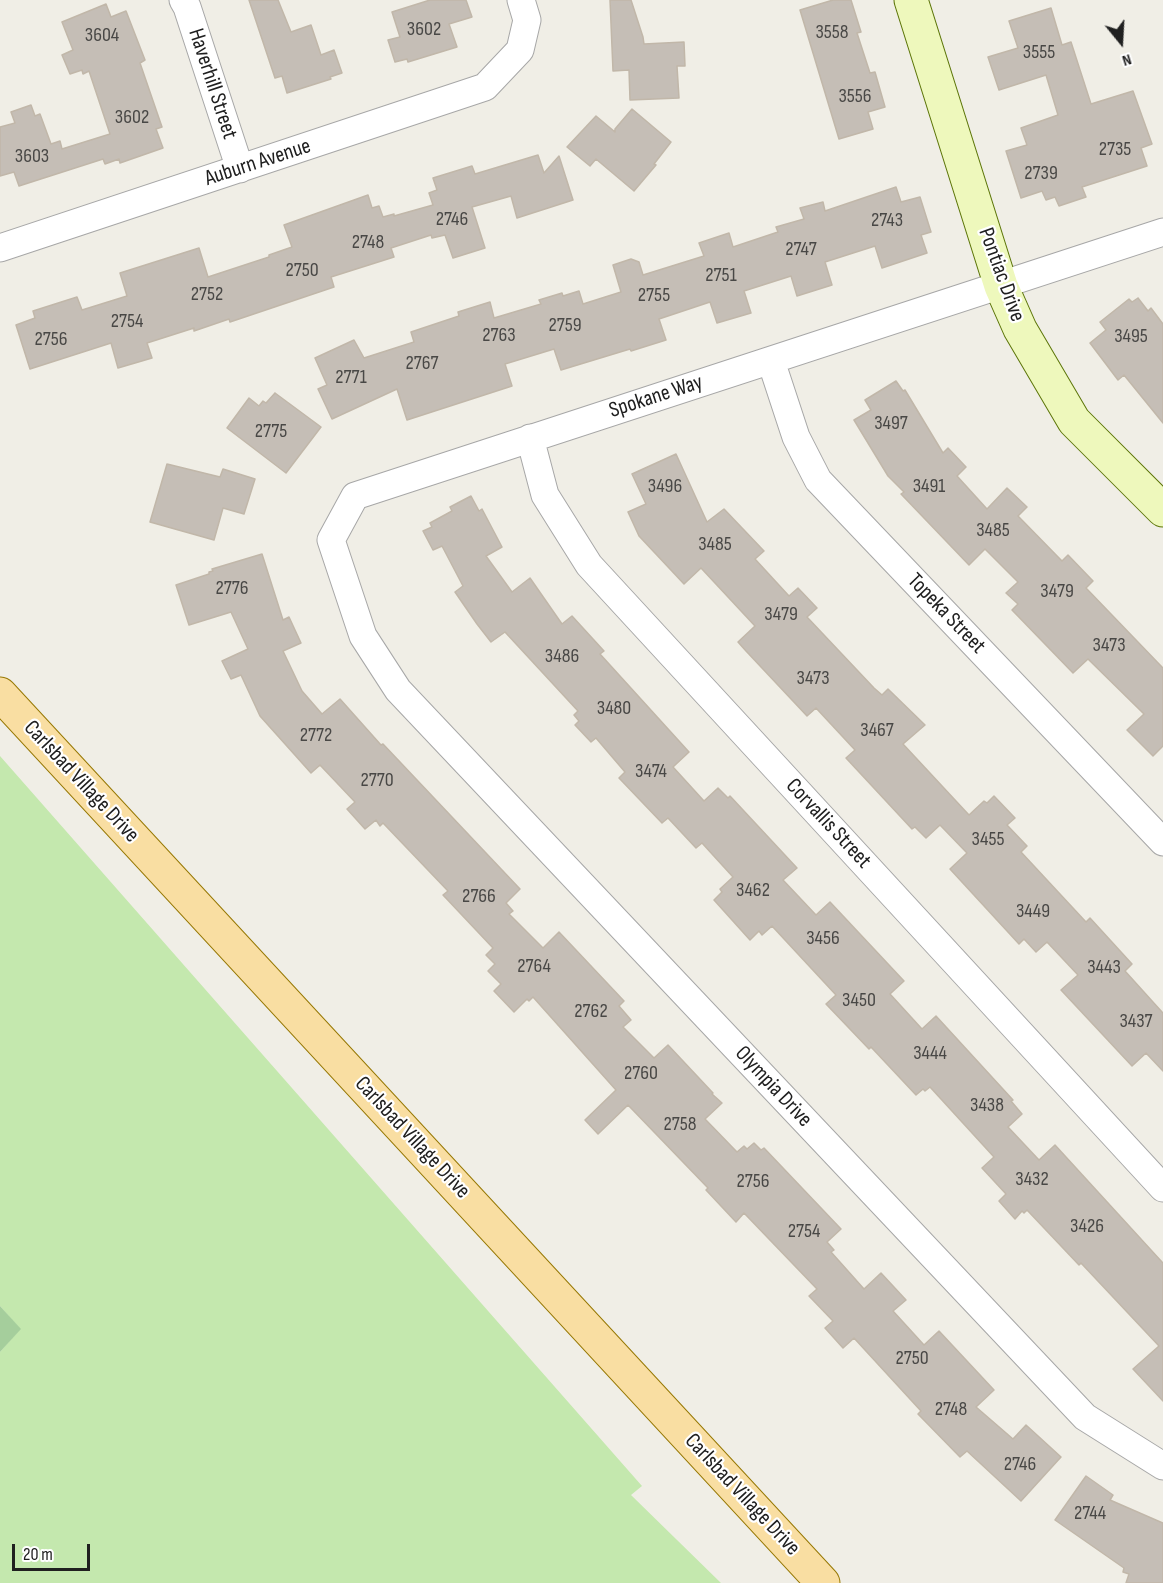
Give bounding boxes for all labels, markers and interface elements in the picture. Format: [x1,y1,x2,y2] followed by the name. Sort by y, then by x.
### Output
[1091,12,1151,72] north arrow
[407,18,441,42] house number: 3602
[815,21,849,45] house number: 3558
[85,24,119,48] house number: 3604
[182,25,242,143] street label: Haverhill Street
[1023,41,1055,65] house number: 3555
[1120,49,1134,70] text: N
[838,85,872,109] house number: 3556
[115,106,149,130] house number: 3602
[202,133,314,193] street label: Auburn Avenue
[1099,138,1131,162] house number: 2735
[15,145,49,169] house number: 3603
[1024,162,1058,186] house number: 2739
[436,208,468,232] house number: 2746
[871,209,903,233] house number: 2743
[972,224,1030,326] street label: Pontiac Drive
[352,231,384,255] house number: 2748
[785,238,817,262] house number: 2747
[285,259,319,283] house number: 2750
[705,264,737,288] house number: 2751
[191,283,223,307] house number: 2752
[638,284,670,308] house number: 2755
[111,310,143,334] house number: 2754
[548,314,582,338] house number: 2759
[482,324,516,348] house number: 2763
[1114,325,1148,349] house number: 3495
[34,328,68,352] house number: 2756
[406,352,438,376] house number: 2767
[335,366,367,390] house number: 2771
[606,369,706,425] street label: Spokane Way
[874,412,908,436] house number: 3497
[255,420,287,444] house number: 2775
[648,475,682,499] house number: 3496
[913,475,945,499] house number: 3491
[976,519,1010,543] house number: 3485
[698,533,732,557] house number: 3485
[901,568,991,660] street label: Topeka Street
[215,577,249,601] house number: 2776
[1040,580,1074,604] house number: 3479
[764,603,798,627] house number: 3479
[1092,634,1126,658] house number: 3473
[545,645,579,669] house number: 3486
[796,667,830,691] house number: 3473
[597,697,631,721] house number: 3480
[18,715,144,849] street label: Carlsbad Village Drive
[860,719,894,743] house number: 3467
[300,724,332,748] house number: 2772
[635,760,667,784] house number: 3474
[360,769,394,793] house number: 2770
[780,774,876,874] street label: Corvallis Street
[972,828,1004,852] house number: 3455
[736,879,770,903] house number: 3462
[462,885,496,909] house number: 2766
[1016,900,1050,924] house number: 3449
[806,927,840,951] house number: 3456
[517,955,551,979] house number: 2764
[1087,956,1121,980] house number: 3443
[842,989,876,1013] house number: 3450
[574,1000,608,1024] house number: 2762
[1119,1010,1153,1034] house number: 3437
[729,1041,817,1133] street label: Olympia Drive
[913,1042,947,1066] house number: 3444
[624,1062,658,1086] house number: 2760
[349,1071,475,1205] street label: Carlsbad Village Drive
[970,1094,1004,1118] house number: 3438
[663,1113,697,1137] house number: 2758
[1015,1168,1049,1192] house number: 3432
[736,1170,770,1194] house number: 2756
[1070,1215,1104,1239] house number: 3426
[788,1220,820,1244] house number: 2754
[895,1347,929,1371] house number: 2750
[935,1398,967,1422] house number: 2748
[679,1428,805,1562] street label: Carlsbad Village Drive
[1004,1453,1036,1477] house number: 2746
[1074,1502,1106,1526] house number: 2744
[15,1532,93,1570] scale bar
[23,1544,53,1565] text: 20 m

